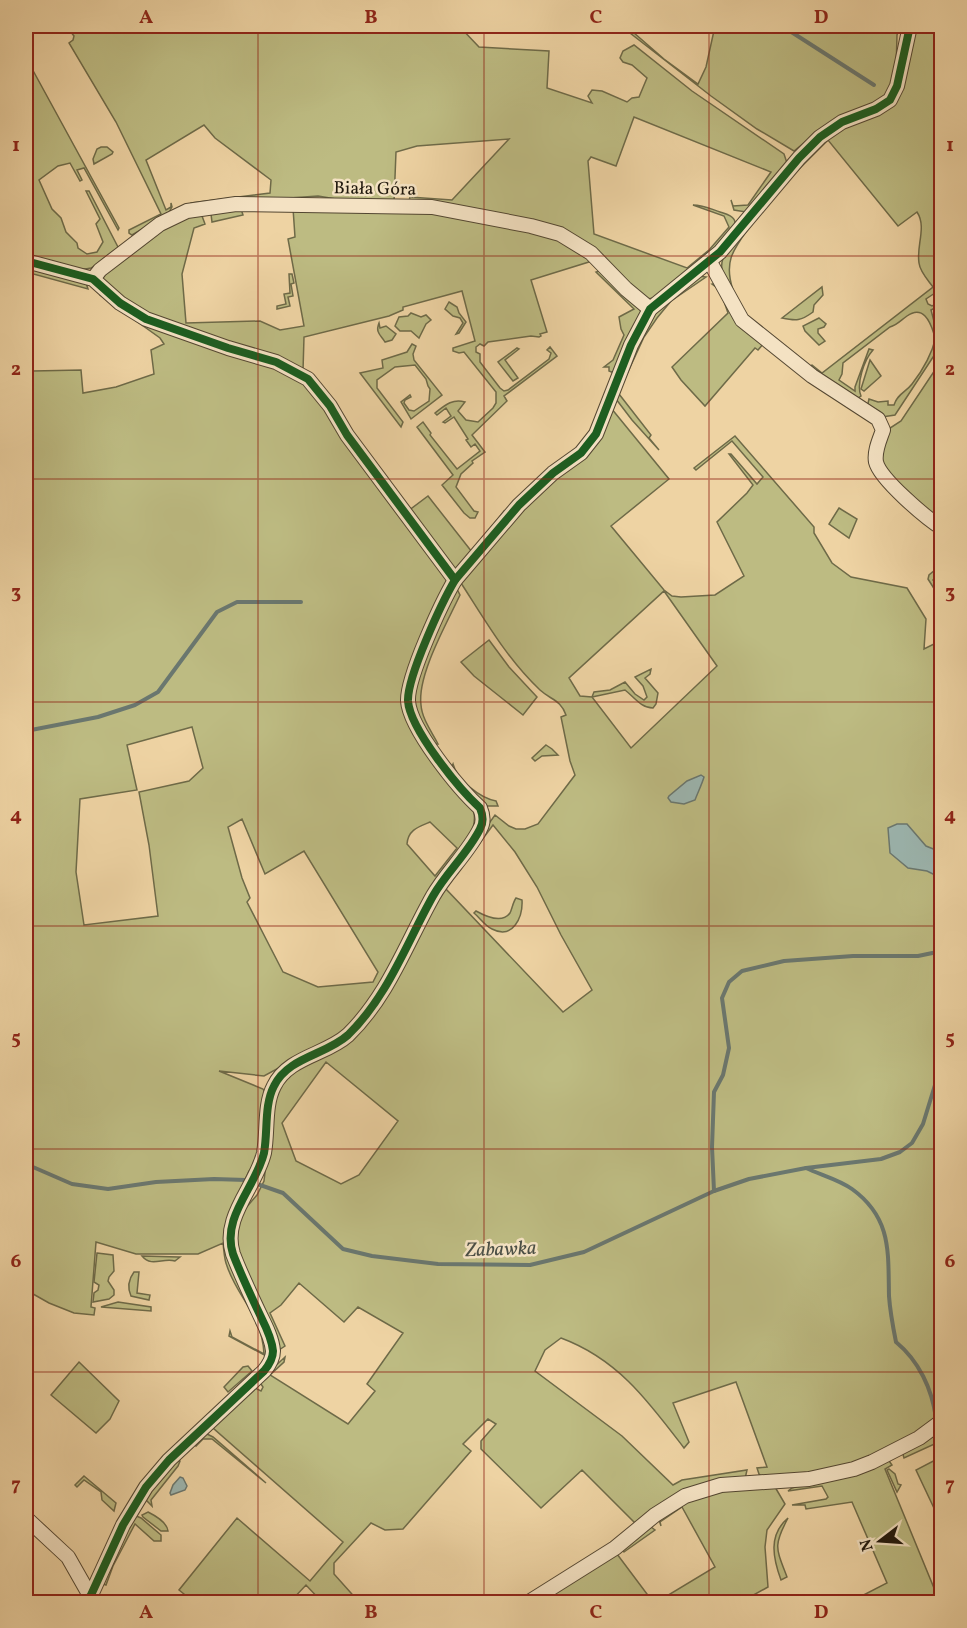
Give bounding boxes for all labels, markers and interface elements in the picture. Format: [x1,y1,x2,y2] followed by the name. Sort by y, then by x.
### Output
[139,4,153,32] text: A
[364,4,378,32] text: B
[590,4,603,32] text: C
[814,4,828,32] text: D
[12,132,20,160] text: 1
[946,132,954,160] text: 1
[333,176,417,203] street label: Biała Góra
[11,356,21,384] text: 2
[945,356,955,384] text: 2
[11,579,21,607] text: 3
[945,579,955,607] text: 3
[10,802,22,830] text: 4
[944,802,956,830] text: 4
[11,1025,21,1053] text: 5
[945,1025,955,1053] text: 5
[464,1235,537,1265] water label: Zabawka
[11,1248,22,1276] text: 6
[945,1248,956,1276] text: 6
[11,1471,21,1499] text: 7
[945,1471,955,1499] text: 7
[850,1511,910,1571] north arrow
[855,1536,880,1554] text: N
[139,1599,153,1627] text: A
[364,1599,378,1627] text: B
[590,1599,603,1627] text: C
[814,1599,828,1627] text: D

